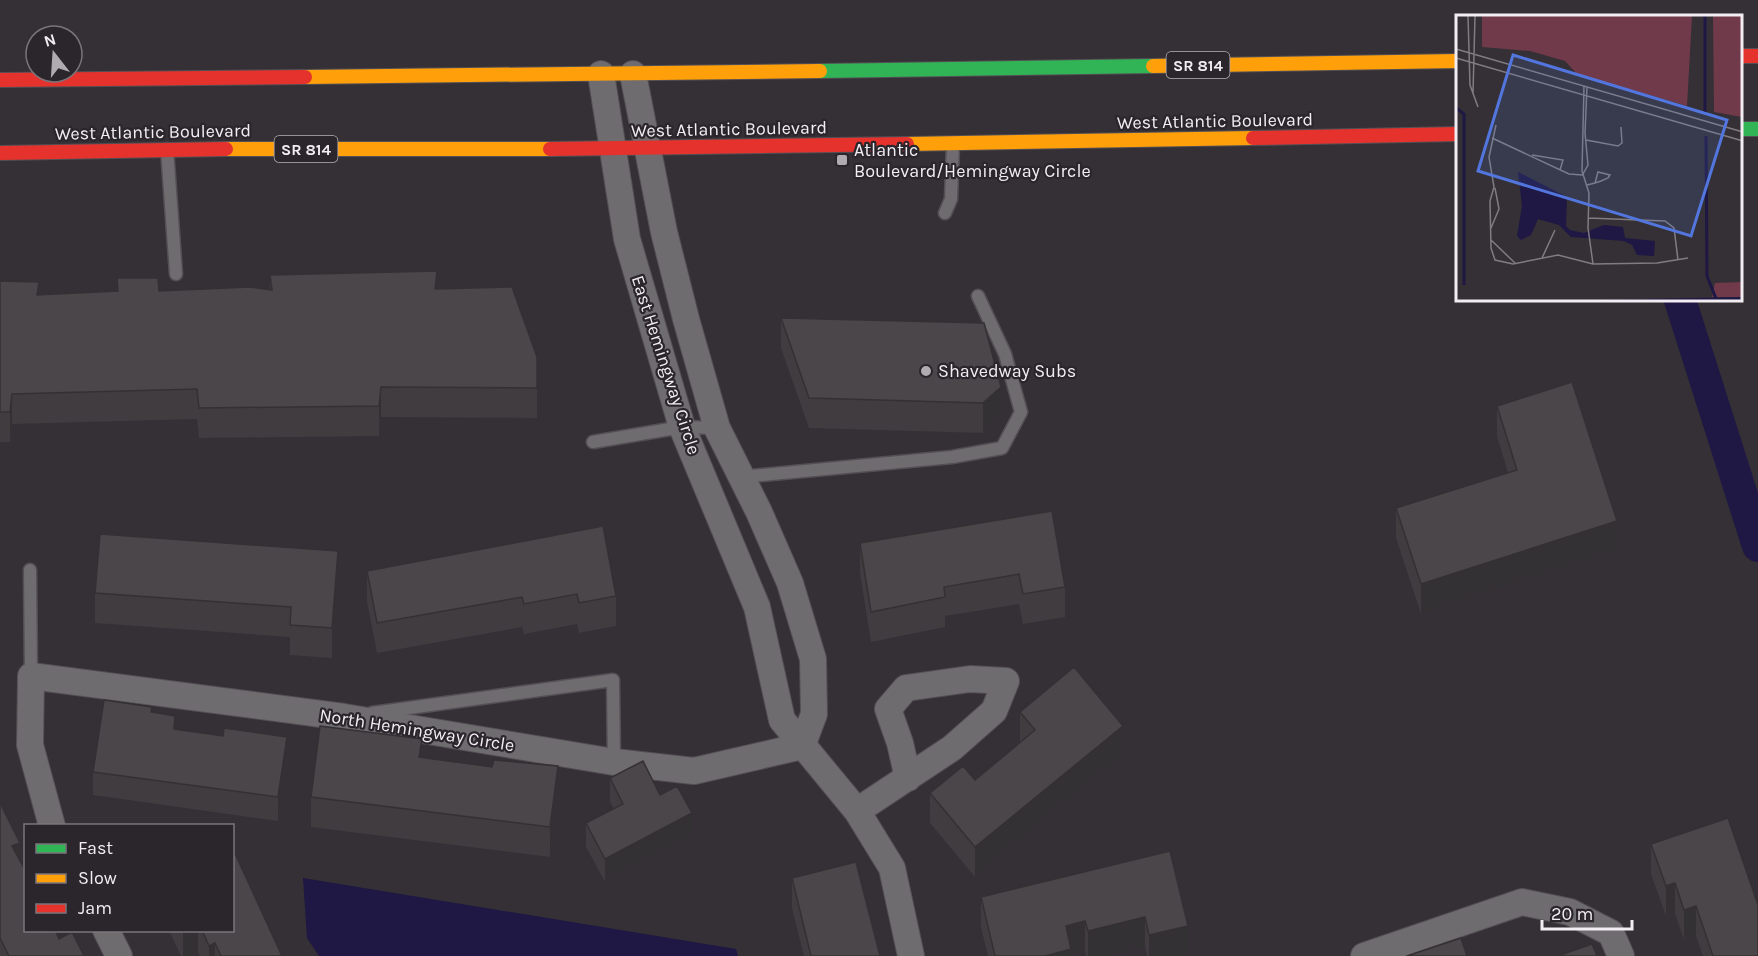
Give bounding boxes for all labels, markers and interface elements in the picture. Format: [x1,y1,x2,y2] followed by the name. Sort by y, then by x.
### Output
[1456,15,1743,302] inset map
[24,24,84,84] north arrow
[41,29,58,51] text: N
[1166,52,1230,78] road number: SR 814
[1117,108,1313,134] street label: West Atlantic Boulevard
[631,116,827,142] street label: West Atlantic Boulevard
[55,119,251,145] street label: West Atlantic Boulevard
[274,136,338,162] road number: SR 814
[854,139,1091,182] place label: Atlantic Boulevard/Hemingway Circle
[835,153,849,167] marker: Atlantic Boulevard/Hemingway Circle
[627,273,705,457] street label: East Hemingway Circle
[938,360,1076,382] place label: Shavedway Subs
[919,364,933,378] marker: Shavedway Subs
[318,704,516,756] street label: North Hemingway Circle
[24,824,234,932] legend
[78,837,113,859] text: Fast
[78,867,117,889] text: Slow
[1542,893,1632,931] scale bar
[78,897,112,919] text: Jam
[1551,903,1593,925] text: 20 m

